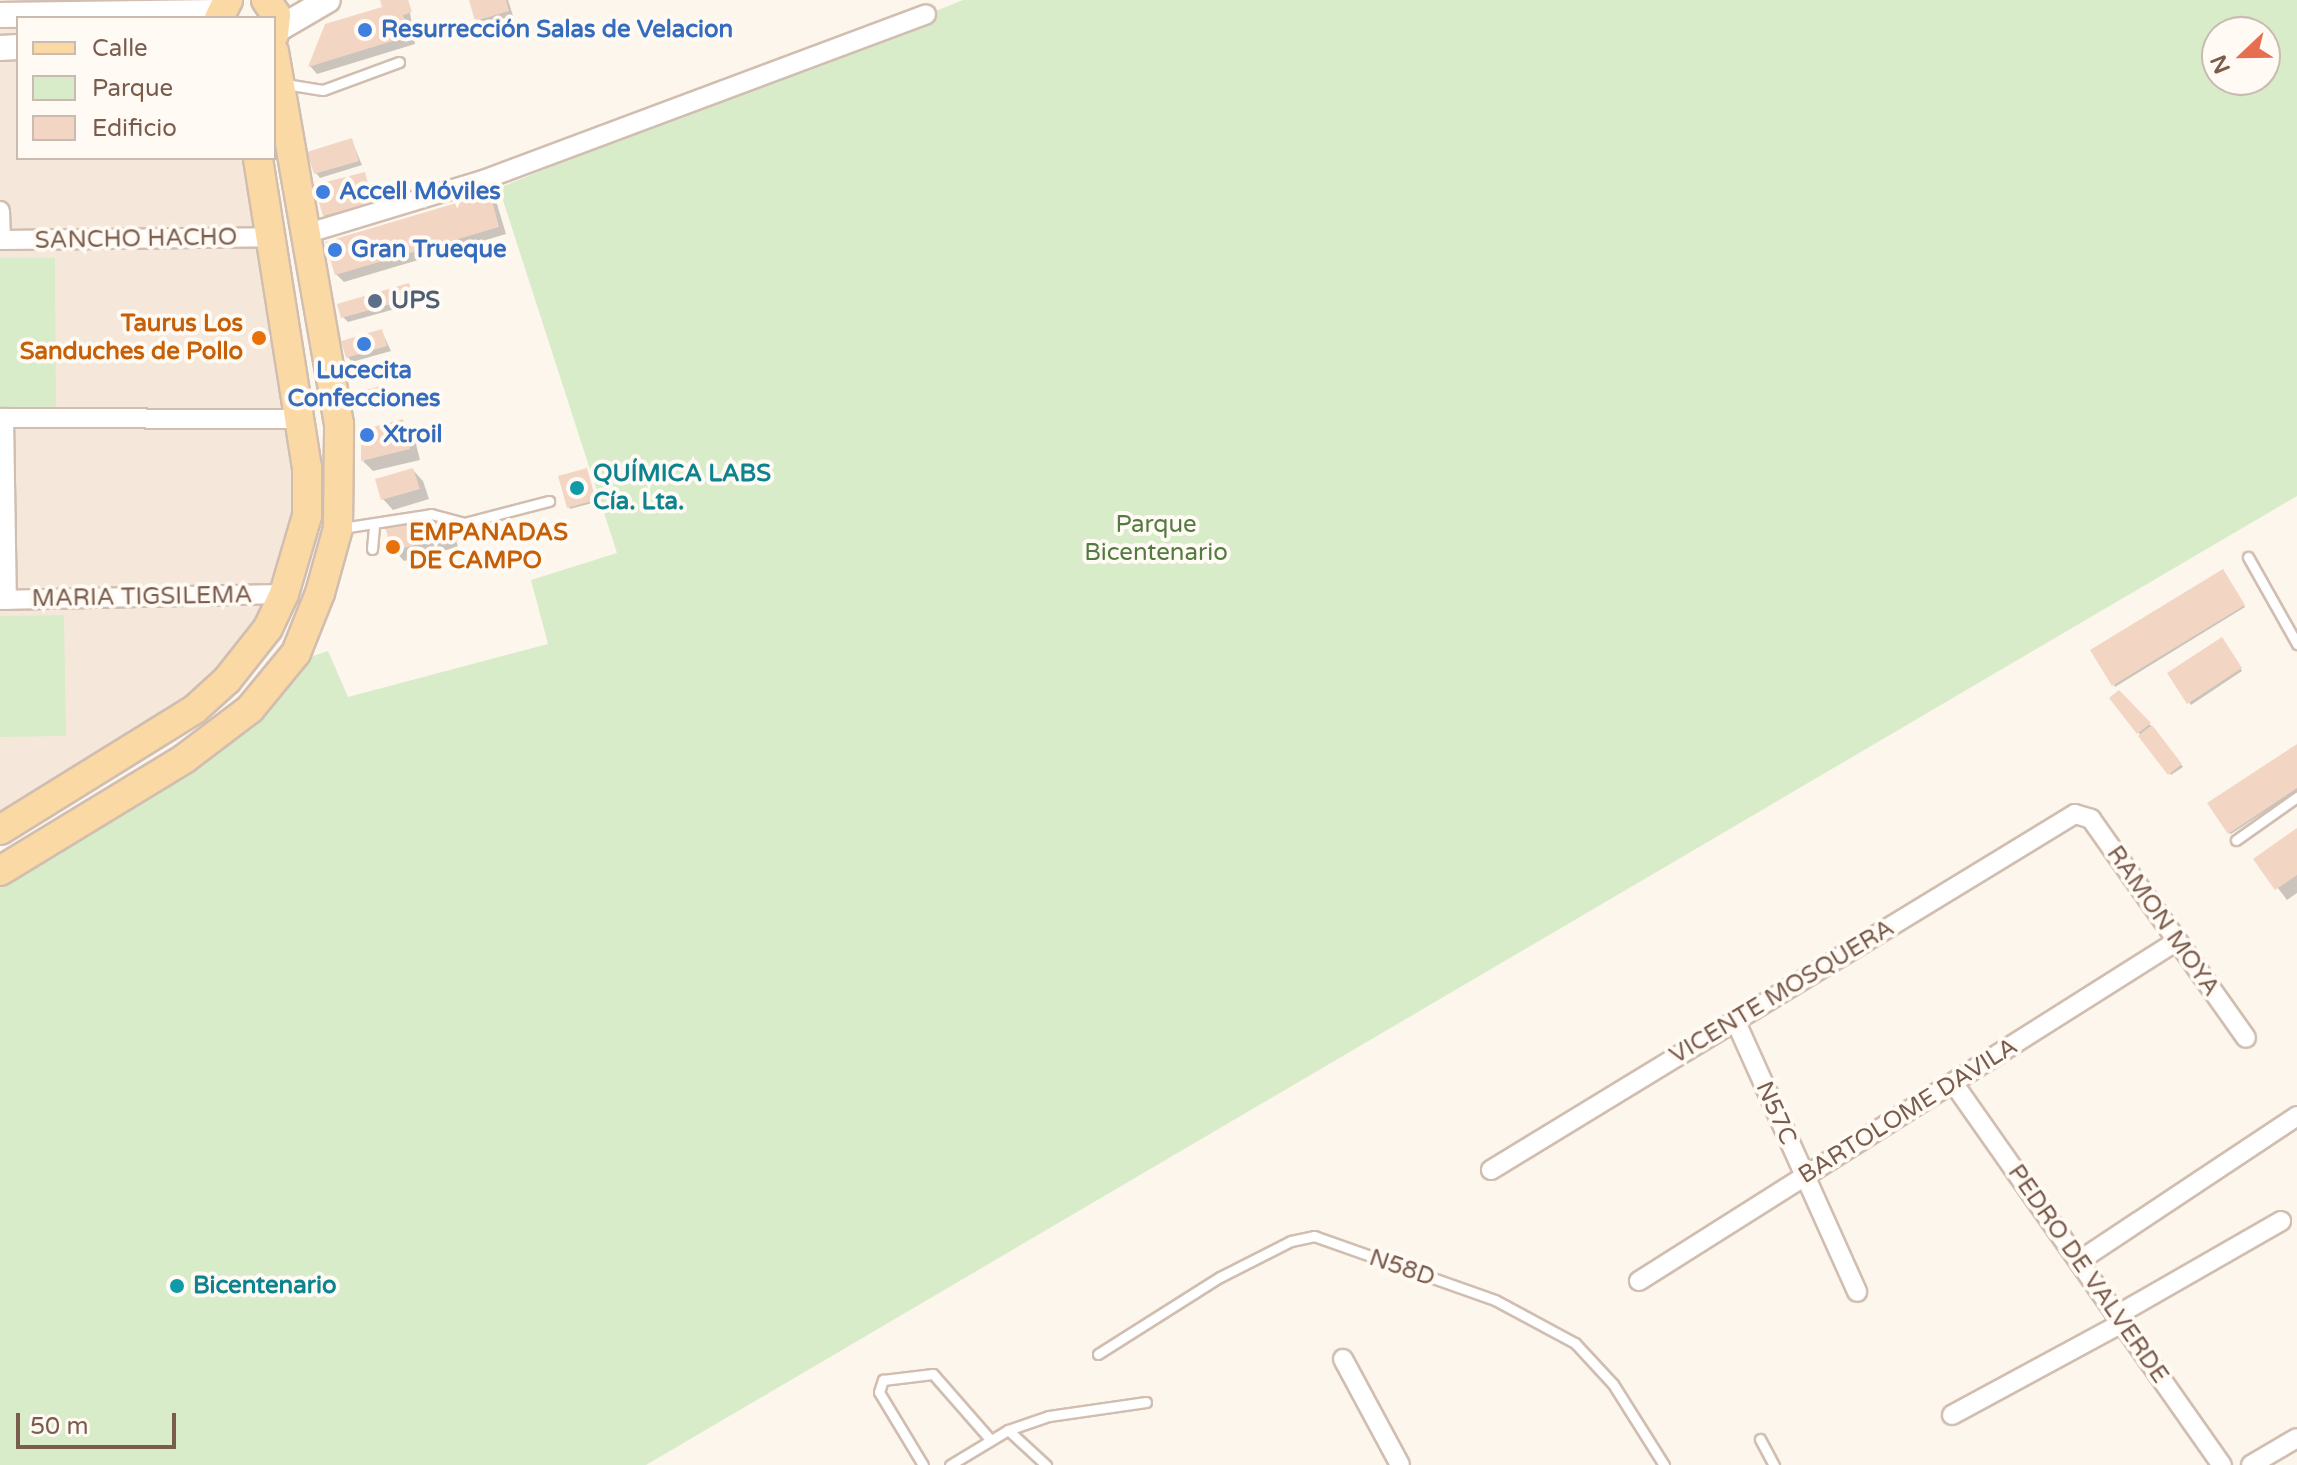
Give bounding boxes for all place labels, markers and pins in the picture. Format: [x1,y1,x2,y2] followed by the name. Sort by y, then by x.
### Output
[381,16,733,44] place label: Resurrección Salas de Velacion
[356,21,374,39] marker: Resurrección Salas de Velacion
[339,178,501,206] place label: Accell Móviles
[314,183,332,201] marker: Accell Móviles
[351,236,507,264] place label: Gran Trueque
[326,241,344,259] marker: Gran Trueque
[391,287,440,315] place label: UPS
[366,292,384,310] marker: UPS
[20,310,243,366] place label: Taurus Los Sanduches de Pollo
[250,329,268,347] marker: Taurus Los Sanduches de Pollo
[355,335,373,353] marker: Lucecita Confecciones
[287,357,441,413] place label: Lucecita Confecciones
[383,421,443,449] place label: Xtroil
[358,426,376,444] marker: Xtroil
[593,460,771,516] place label: QUÍMICA LABS Cía. Lta.
[568,479,586,497] marker: QUÍMICA LABS Cía. Lta.
[409,519,568,575] place label: EMPANADAS DE CAMPO
[384,538,402,556] marker: EMPANADAS DE CAMPO
[193,1272,336,1300] place label: Bicentenario
[168,1277,186,1295] marker: Bicentenario

